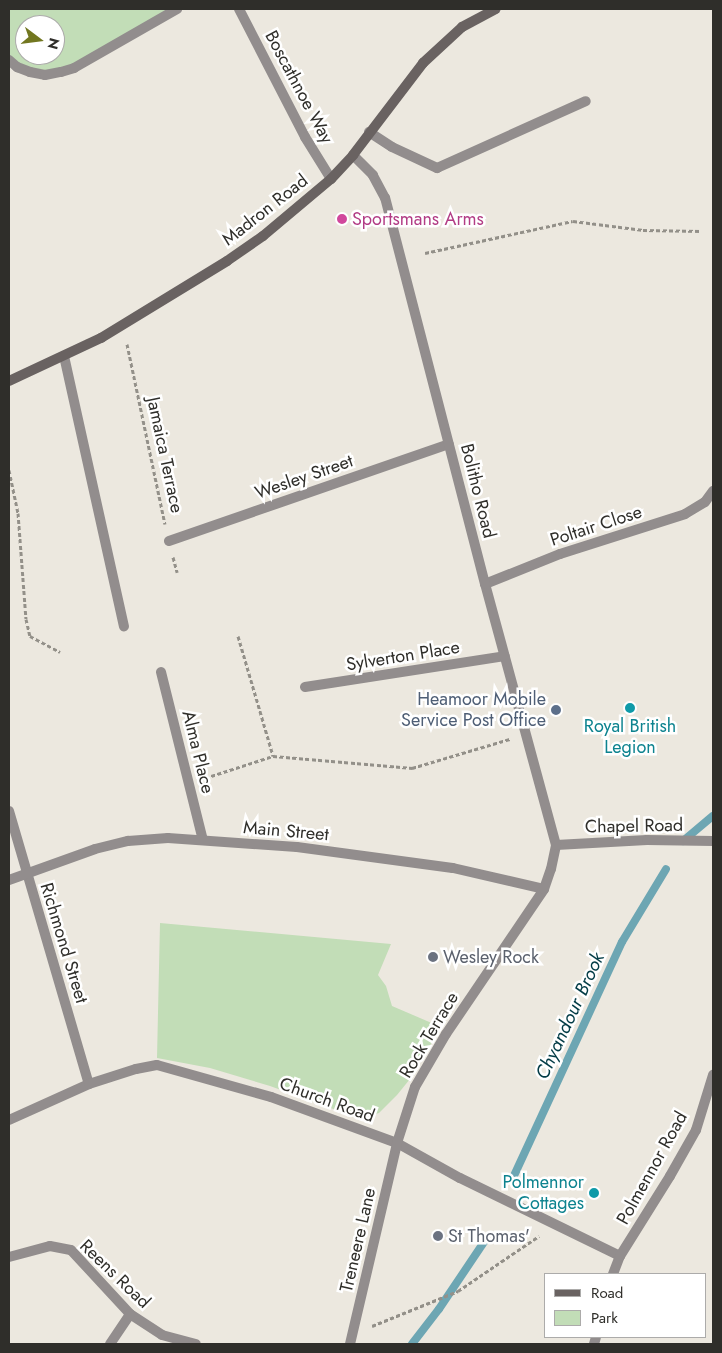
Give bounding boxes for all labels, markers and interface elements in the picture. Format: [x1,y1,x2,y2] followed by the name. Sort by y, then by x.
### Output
[15,15,65,65] north arrow
[260,27,338,147] street label: Boscathnoe Way
[42,36,65,52] text: N
[218,170,312,250] street label: Madron Road
[352,208,484,230] place label: Sportsmans Arms
[336,213,348,225] marker: Sportsmans Arms
[142,395,188,515] street label: Jamaica Terrace
[456,442,500,540] street label: Bolitho Road
[252,450,356,504] street label: Wesley Street
[547,501,645,551] street label: Poltair Close
[345,636,461,676] street label: Sylverton Place
[401,689,546,732] place label: Heamoor Mobile Service Post Office
[624,702,636,714] marker: Royal British Legion
[550,704,562,716] marker: Heamoor Mobile Service Post Office
[177,708,219,796] street label: Alma Place
[584,716,676,759] place label: Royal British Legion
[585,814,683,838] street label: Chapel Road
[242,817,330,845] street label: Main Street
[35,880,93,1006] street label: Richmond Street
[443,946,539,968] place label: Wesley Rock
[531,949,609,1083] water label: Chyandour Brook
[427,951,439,963] marker: Wesley Rock
[395,988,463,1082] street label: Rock Terrace
[277,1073,377,1127] street label: Church Road
[612,1108,692,1228] street label: Polmennor Road
[502,1172,584,1214] place label: Polmennor Cottages
[336,1186,380,1294] street label: Treneere Lane
[588,1187,600,1199] marker: Polmennor Cottages
[448,1225,530,1247] place label: St Thomas'
[432,1230,444,1242] marker: St Thomas'
[75,1235,155,1313] street label: Reens Road
[544,1273,707,1338] legend
[591,1282,623,1304] text: Road
[591,1307,618,1329] text: Park

